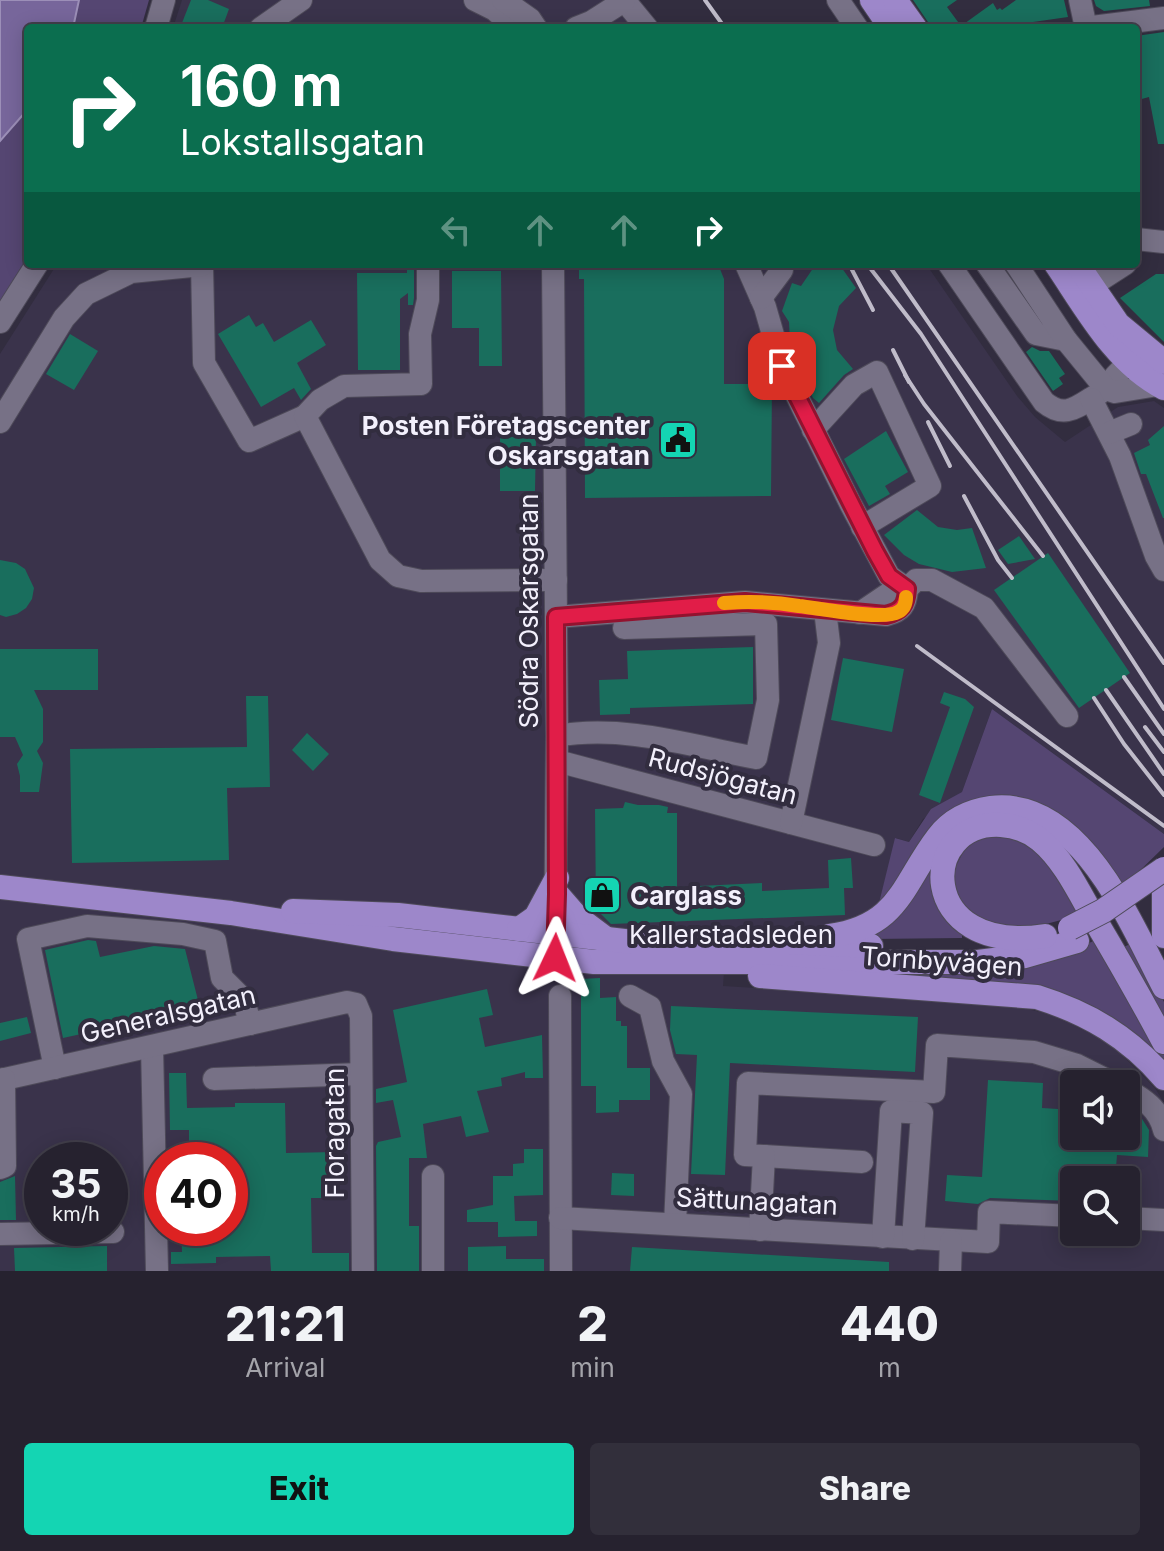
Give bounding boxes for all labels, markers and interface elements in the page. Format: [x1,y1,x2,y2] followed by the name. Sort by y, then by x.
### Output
[180,52,343,120] text: 160 m
[48,56,152,160] icon: right
[180,120,425,164] text: Lokstallsgatan
[434,208,478,252] icon: left
[518,208,562,252] icon: ahead
[602,208,646,252] icon: ahead
[686,208,730,252] icon: right
[748,332,816,400] pin
[760,344,804,388] icon: arrive
[362,410,650,471] place label: Posten Företagscenter Oskarsgatan
[657,419,699,461] public building icon: Posten Företagscenter Oskarsgatan
[513,493,544,729] street label: Södra Oskarsgatan
[645,741,801,811] street label: Rudsjögatan
[581,874,623,916] shop icon: Carglass
[630,880,742,911] place label: Carglass
[513,916,597,1000] position arrow
[629,919,833,950] street label: Kallerstadsleden
[860,940,1024,982] street label: Tornbyvägen
[77,979,259,1049] street label: Generalsgatan
[319,1068,350,1198] street label: Floragatan
[1060,1070,1140,1246] map controls
[1060,1070,1140,1150] button: sound
[144,1142,248,1246] speed limit sign: 40
[50,1159,102,1208] text: 35
[1060,1166,1140,1246] button: search
[675,1181,839,1221] street label: Sättunagatan
[52,1202,100,1226] text: km/h
[225,1294,345,1353] text: 21:21
[577,1294,608,1353] text: 2
[840,1294,939,1353] text: 440
[245,1352,325,1383] text: Arrival
[570,1352,615,1383] text: min
[878,1352,901,1383] text: m
[24,1443,574,1535] button: Exit
[590,1443,1140,1535] button: Share

